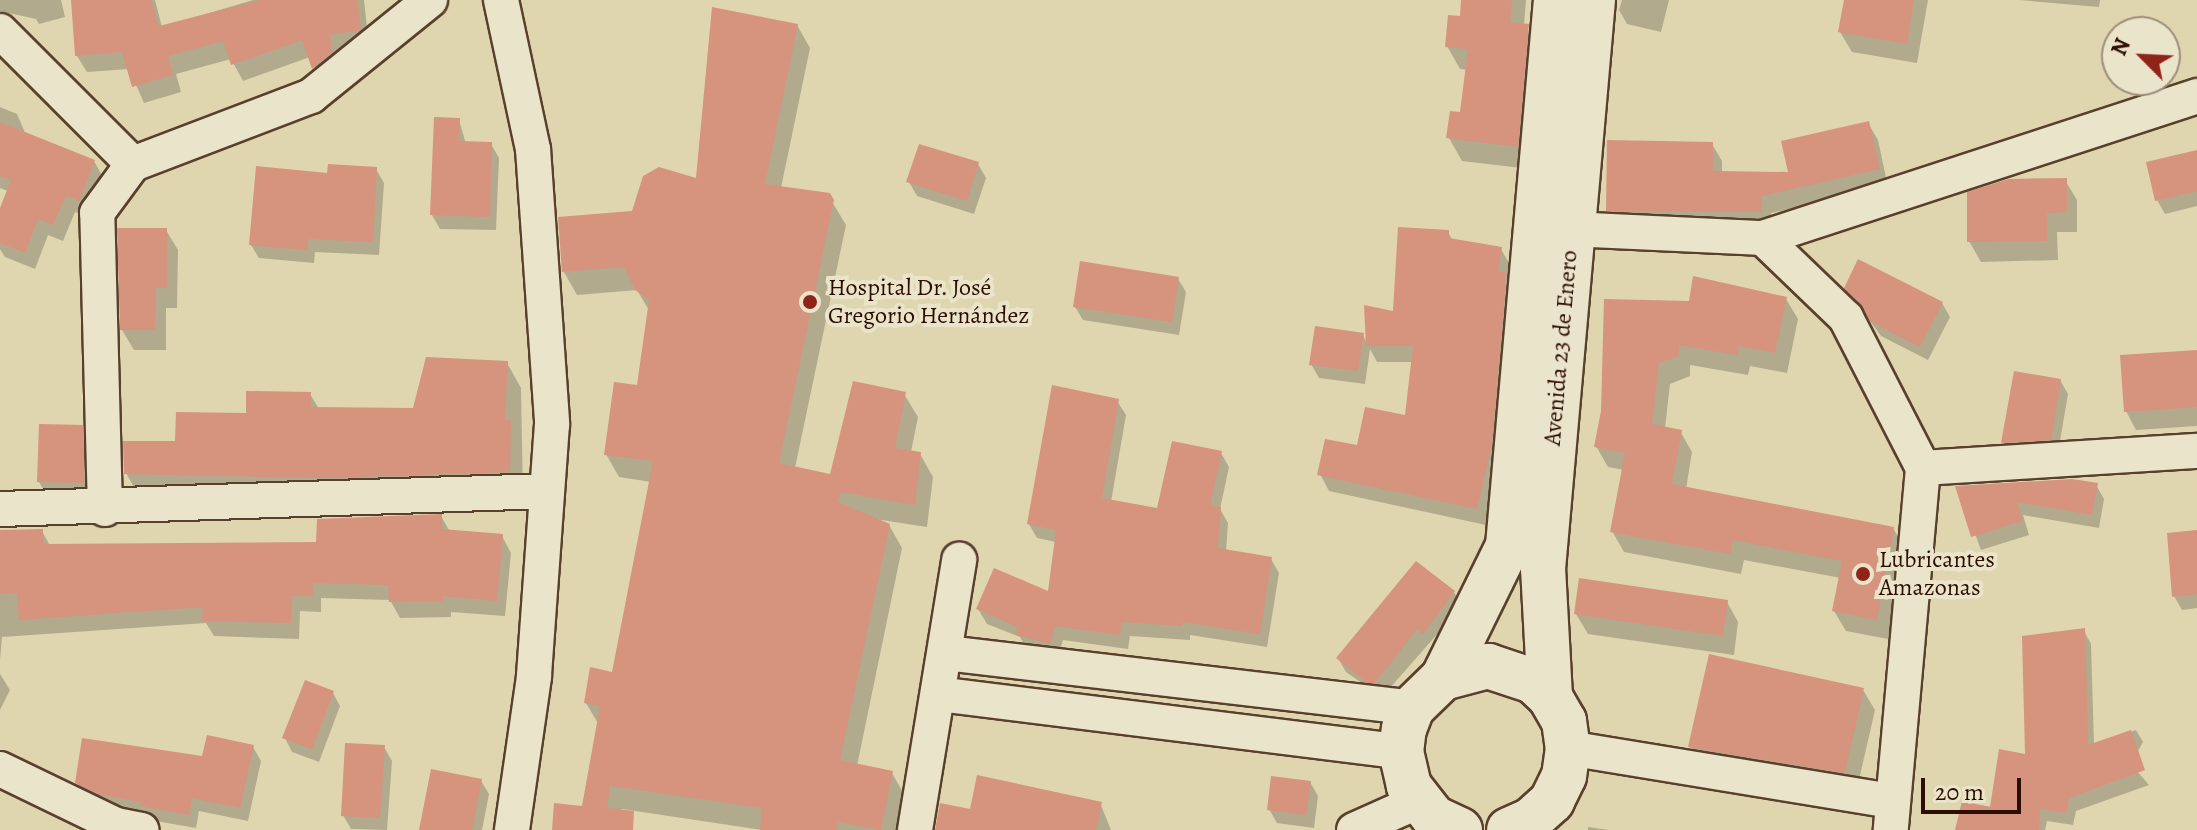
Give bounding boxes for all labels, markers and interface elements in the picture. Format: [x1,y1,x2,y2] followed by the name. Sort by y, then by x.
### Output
[2101,16,2181,96] north arrow
[2104,34,2138,60] text: N
[1538,249,1584,447] street label: Avenida 23 de Enero
[828,274,1029,330] place label: Hospital Dr. José Gregorio Hernández
[799,291,821,313] marker: Hospital Dr. José Gregorio Hernández
[1879,546,1995,602] place label: Lubricantes Amazonas
[1854,565,1872,583] marker: Lubricantes Amazonas
[1925,762,2025,812] scale bar
[1935,776,1984,808] text: 20 m

